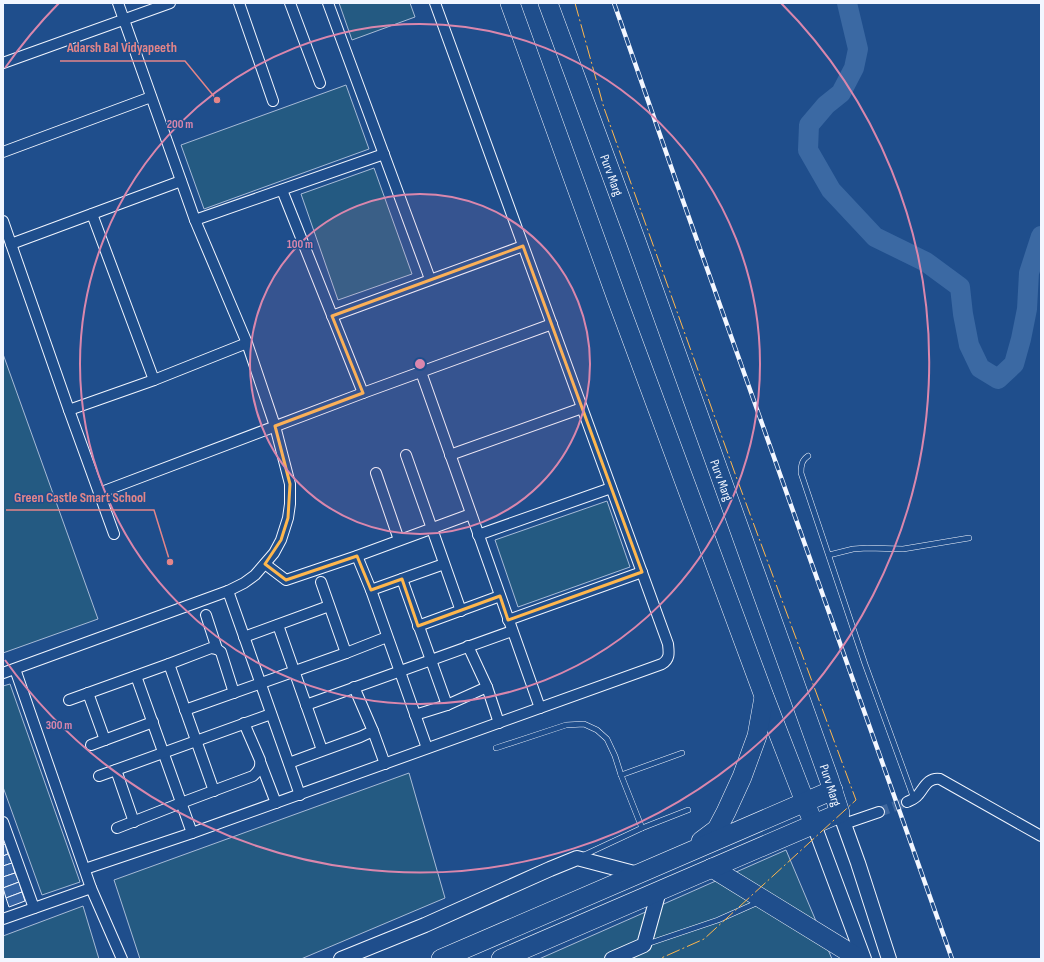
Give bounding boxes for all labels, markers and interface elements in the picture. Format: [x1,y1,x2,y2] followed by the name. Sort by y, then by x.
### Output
[60,35,185,61] callout: Adarsh Bal Vidyapeeth
[66,39,177,56] text: Adarsh Bal Vidyapeeth
[167,117,193,132] text: 200 m
[596,152,626,198] street label: Purv Marg
[287,237,313,252] text: 100 m
[413,357,427,371] centre of rings
[706,457,736,503] street label: Purv Marg
[6,484,154,510] callout: Green Castle Smart School
[14,489,146,506] text: Green Castle Smart School
[46,718,72,733] text: 300 m
[816,762,844,808] street label: Purv Marg

